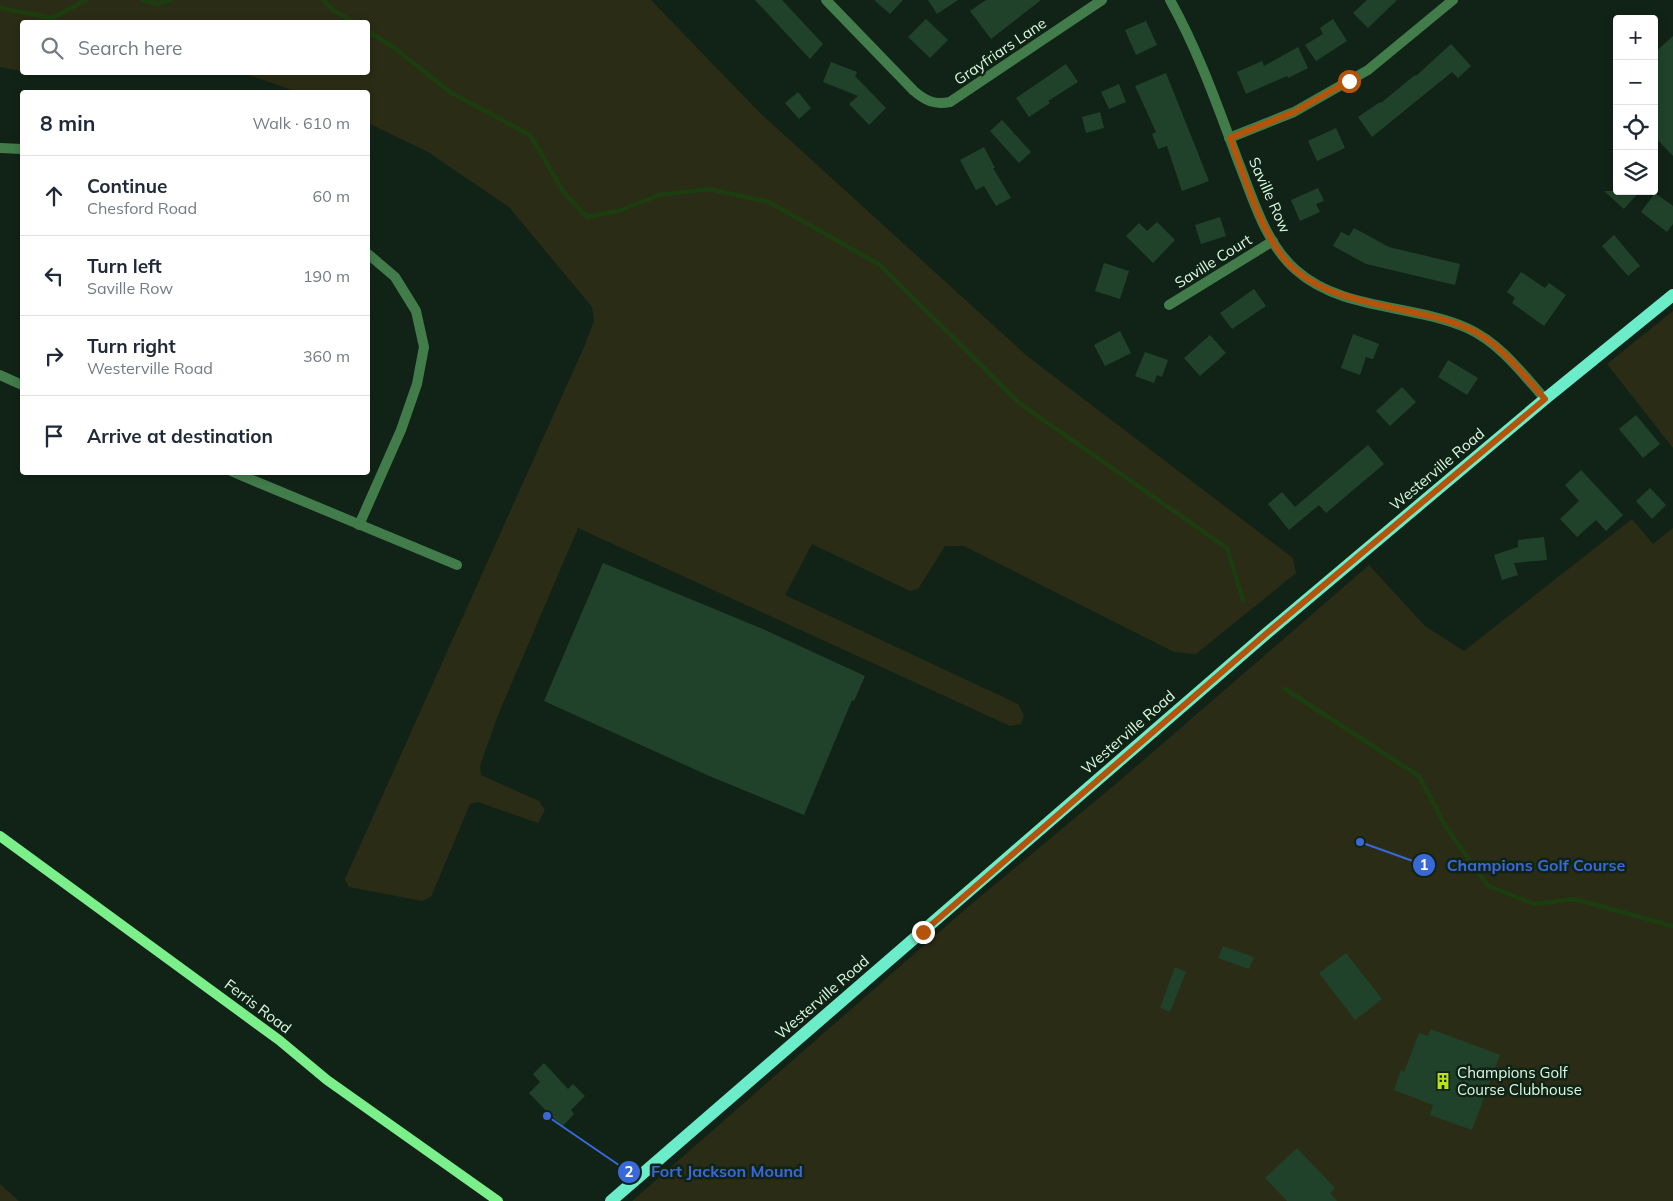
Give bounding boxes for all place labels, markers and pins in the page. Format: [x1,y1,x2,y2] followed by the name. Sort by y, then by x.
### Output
[1411,849,1635,880] callout: Champions Golf Course
[1457,1063,1582,1099] place label: Champions Golf Course Clubhouse
[1433,1071,1453,1091] building icon: Champions Golf Course Clubhouse
[616,1156,813,1187] callout: Fort Jackson Mound

